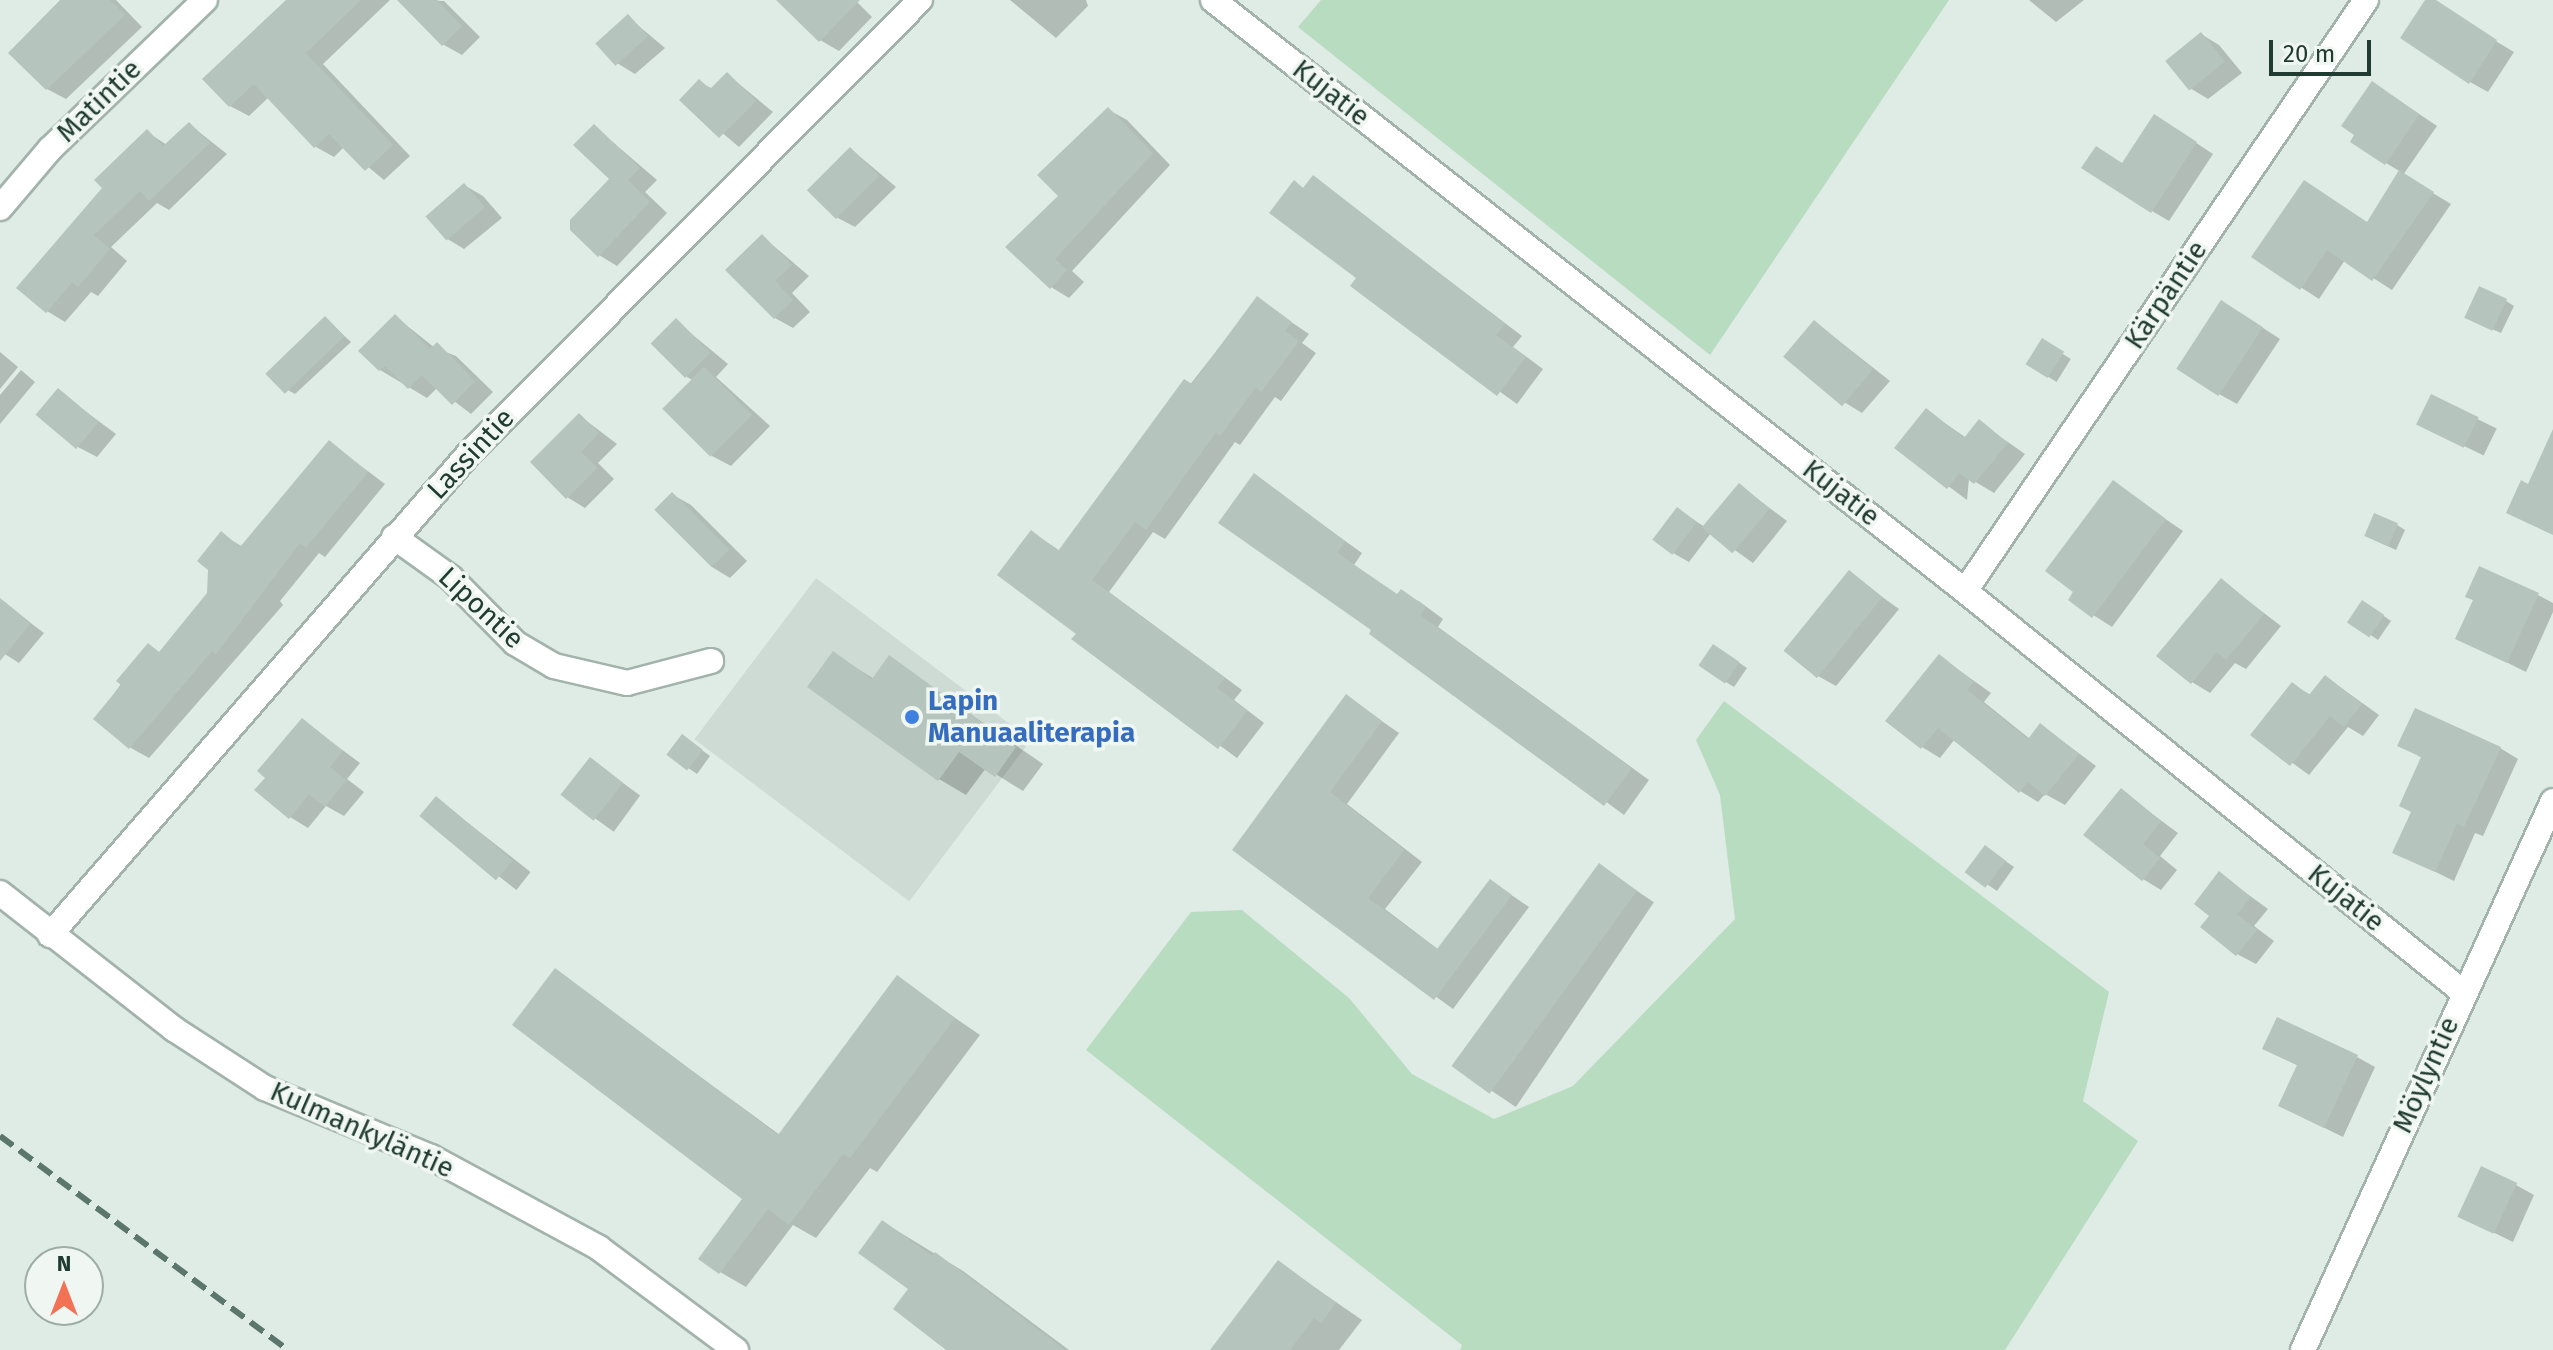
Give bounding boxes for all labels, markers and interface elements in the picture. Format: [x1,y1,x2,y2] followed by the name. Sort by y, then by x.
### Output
[2273,24,2375,74] scale bar
[2283,40,2335,68] text: 20 m
[1286,52,1376,134] street label: Kujatie
[50,53,148,149] street label: Matintie
[2118,234,2214,356] street label: Kärpäntie
[421,402,521,506] street label: Lassintie
[1796,452,1886,534] street label: Kujatie
[431,560,531,656] street label: Lipontie
[928,684,1135,750] place label: Lapin Manuaaliterapia
[903,708,921,726] marker: Lapin Manuaaliterapia
[2301,857,2391,939] street label: Kujatie
[2386,1012,2466,1138] street label: Möylyntie
[265,1074,459,1186] street label: Kulmankyläntie
[24,1246,104,1326] north arrow
[57,1250,71,1277] text: N

